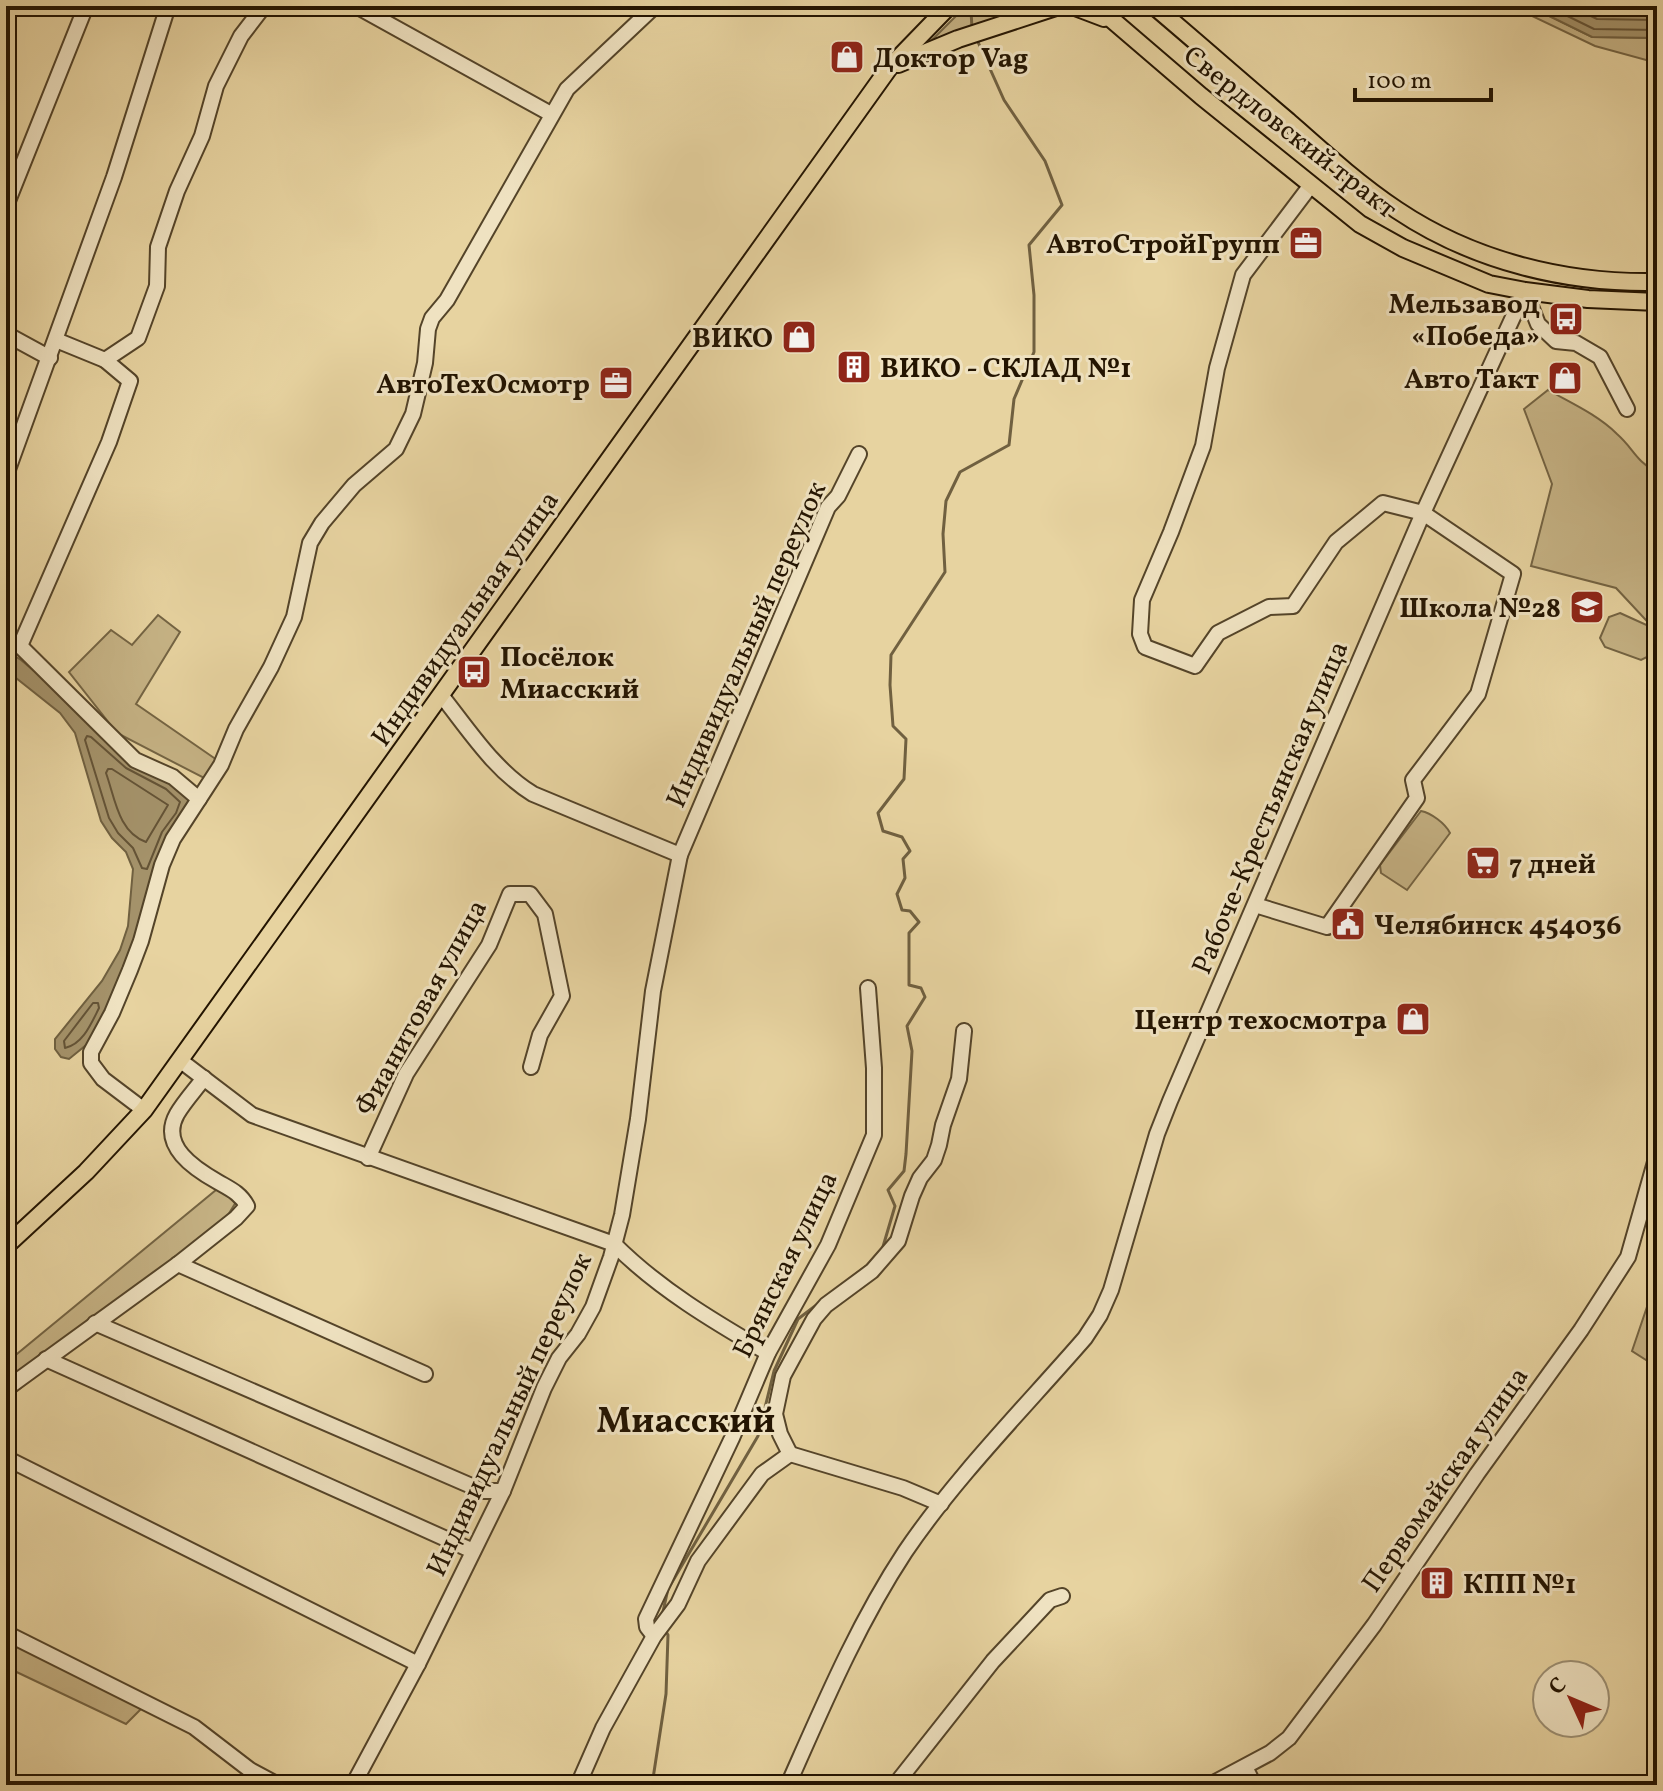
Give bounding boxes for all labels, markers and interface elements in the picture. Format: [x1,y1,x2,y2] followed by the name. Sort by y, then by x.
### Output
[1174,37,1404,229] street label: Свердловский тракт
[828,38,866,76] shop icon: Доктор Vag
[873,40,1028,79] place label: Доктор Vag
[1355,52,1491,102] scale bar
[1367,65,1432,99] text: 100 m
[1287,224,1325,262] office icon: АвтоСтройГрупп
[1046,226,1280,265] place label: АвтоСтройГрупп
[1389,286,1540,357] place label: Мельзавод «Победа»
[1547,300,1585,338] bus stop icon: Мельзавод «Победа»
[780,318,818,356] shop icon: ВИКО
[692,320,773,359] place label: ВИКО
[835,348,873,386] building icon: ВИКО - СКЛАД №1
[880,350,1132,389] place label: ВИКО - СКЛАД №1
[1546,359,1584,397] shop icon: Авто Такт
[1404,361,1540,400] place label: Авто Такт
[597,364,635,402] office icon: АвтоТехОсмотр
[376,366,590,405] place label: АвтоТехОсмотр
[658,476,837,814] street label: Индивидуальный переулок
[363,484,569,755] street label: Индивидуальная улица
[1568,588,1606,626] school or university icon: Школа №28
[1399,590,1561,629] place label: Школа №28
[1183,635,1359,981] street label: Рабоче-Крестьянская улица
[500,639,639,710] place label: Посёлок Миасский
[455,653,493,691] bus stop icon: Посёлок Миасский
[1464,844,1502,882] supermarket icon: 7 дней
[1509,846,1596,885] place label: 7 дней
[346,893,498,1123] street label: Фианитовая улица
[1329,905,1367,943] public building icon: Челябинск 454036
[1374,907,1622,946] place label: Челябинск 454036
[1394,1000,1432,1038] shop icon: Центр техосмотра
[1134,1002,1387,1041] place label: Центр техосмотра
[724,1165,848,1365] street label: Брянская улица
[418,1247,603,1583] street label: Индивидуальный переулок
[1353,1360,1539,1601] street label: Первомайская улица
[597,1398,775,1448] district label: Миасский
[1418,1564,1456,1602] building icon: КПП №1
[1463,1566,1576,1605] place label: КПП №1
[1531,1659,1611,1739] north arrow
[1542,1671,1574,1703] text: С

